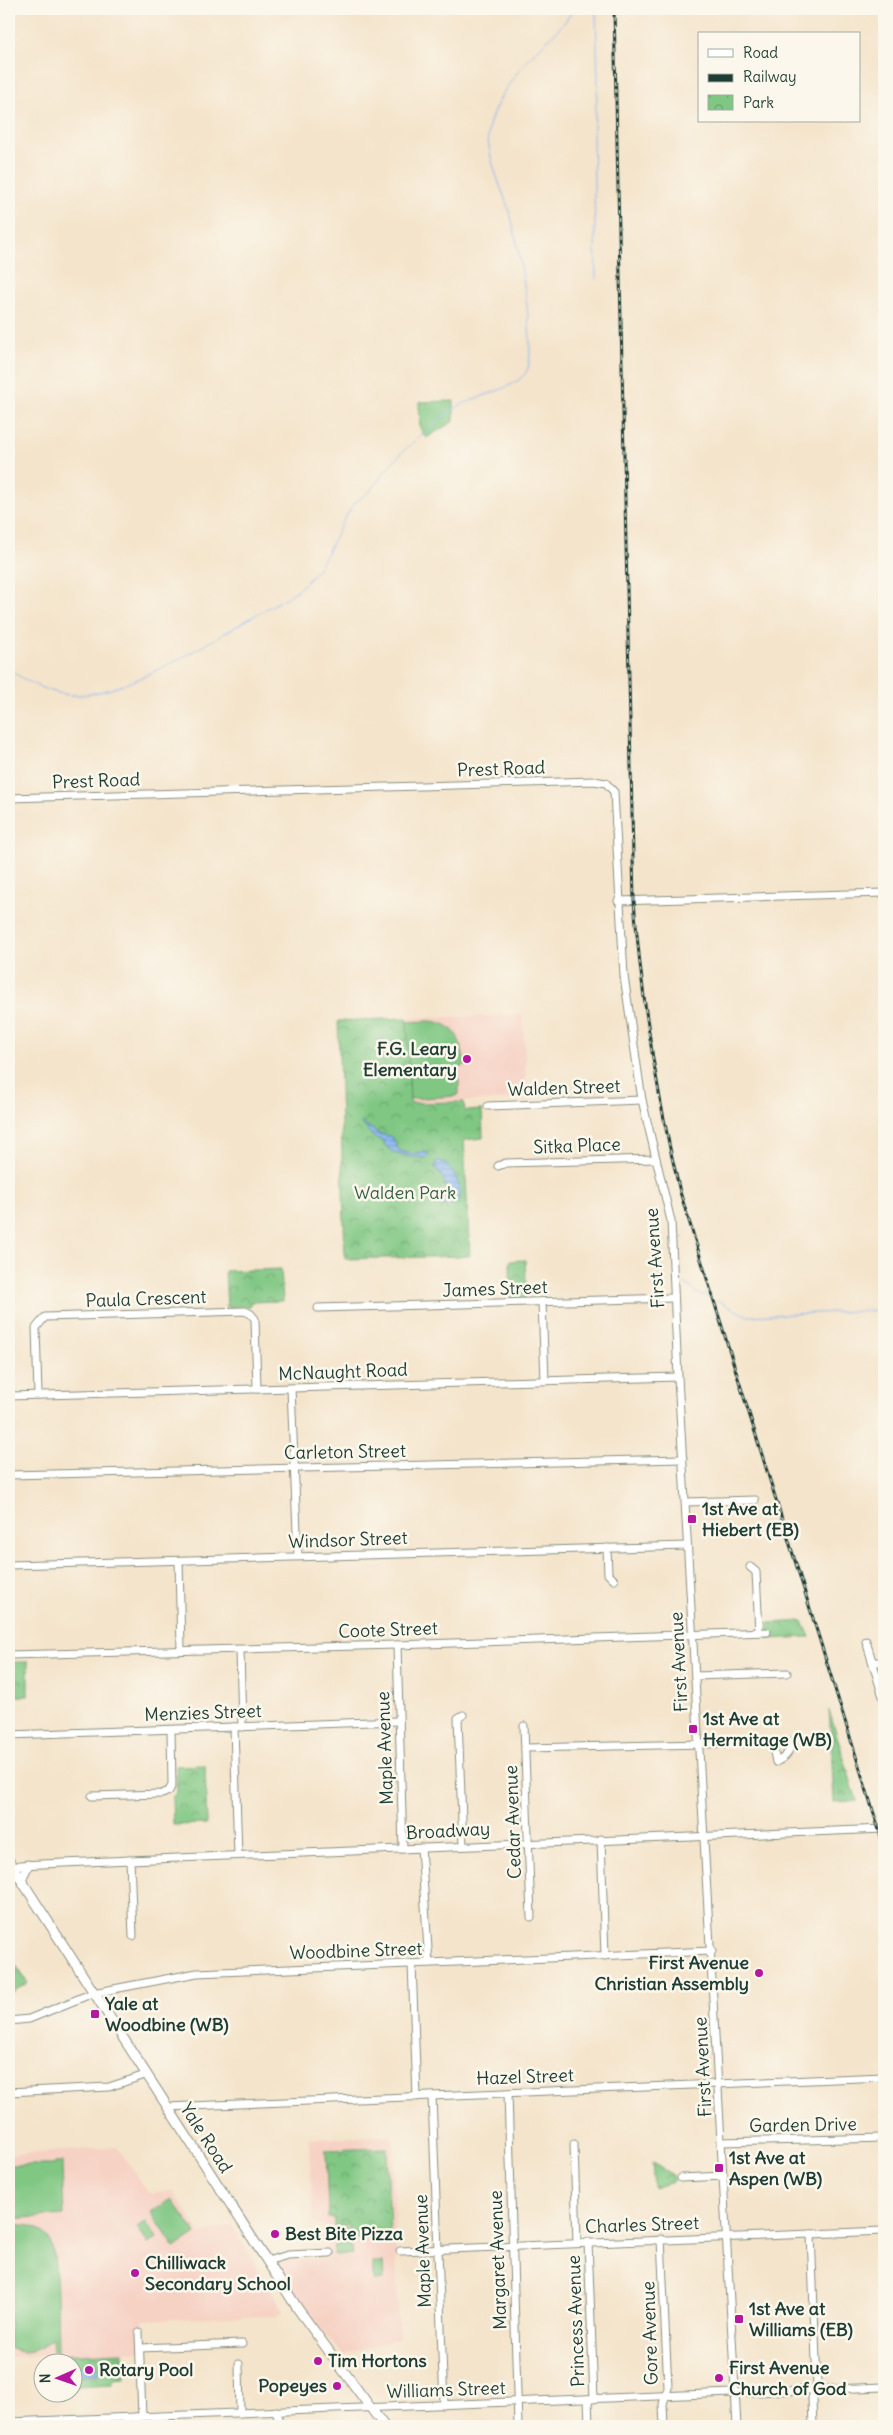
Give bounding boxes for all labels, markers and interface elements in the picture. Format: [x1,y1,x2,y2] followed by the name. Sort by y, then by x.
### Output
[698,32,860,122] legend
[743,43,778,62] text: Road
[743,67,797,86] text: Railway
[743,93,774,112] text: Park
[457,755,546,782] street label: Prest Road
[52,767,141,794] street label: Prest Road
[363,1037,457,1081] place label: F.G. Leary Elementary
[461,1053,473,1065] marker: F.G. Leary Elementary
[507,1074,621,1101] street label: Walden Street
[533,1132,621,1159] street label: Sitka Place
[354,1181,456,1204] park label: Walden Park
[640,1207,669,1309] street label: First Avenue
[442,1275,548,1302] street label: James Street
[85,1285,207,1312] street label: Paula Crescent
[278,1358,408,1385] street label: McNaught Road
[284,1439,406,1464] street label: Carleton Street
[702,1497,799,1541] place label: 1st Ave at Hiebert (EB)
[686,1513,698,1525] marker: 1st Ave at Hiebert (EB)
[288,1526,408,1553] street label: Windsor Street
[664,1611,693,1713] street label: First Avenue
[338,1616,438,1643] street label: Coote Street
[371,1691,398,1805] street label: Maple Avenue
[144,1699,262,1726] street label: Menzies Street
[703,1707,832,1751] place label: 1st Ave at Hermitage (WB)
[687,1723,699,1735] marker: 1st Ave at Hermitage (WB)
[499,1765,526,1879] street label: Cedar Avenue
[405,1817,491,1844] street label: Broadway
[289,1937,423,1964] street label: Woodbine Street
[595,1951,749,1995] place label: First Avenue Christian Assembly
[753,1967,765,1979] marker: First Avenue Christian Assembly
[104,1992,229,2036] place label: Yale at Woodbine (WB)
[89,2008,101,2020] marker: Yale at Woodbine (WB)
[688,2016,717,2118] street label: First Avenue
[476,2063,574,2090] street label: Hazel Street
[175,2098,238,2178] street label: Yale Road
[749,2112,857,2137] street label: Garden Drive
[729,2146,822,2190] place label: 1st Ave at Aspen (WB)
[713,2162,725,2174] marker: 1st Ave at Aspen (WB)
[484,2190,511,2330] street label: Margaret Avenue
[409,2194,436,2308] street label: Maple Avenue
[585,2211,699,2238] street label: Charles Street
[285,2222,403,2245] place label: Best Bite Pizza
[269,2228,281,2240] marker: Best Bite Pizza
[145,2251,291,2295] place label: Chilliwack Secondary School
[562,2255,589,2387] street label: Princess Avenue
[129,2267,141,2279] marker: Chilliwack Secondary School
[636,2281,663,2386] street label: Gore Avenue
[749,2297,853,2341] place label: 1st Ave at Williams (EB)
[733,2313,745,2325] marker: 1st Ave at Williams (EB)
[328,2349,427,2372] place label: Tim Hortons
[32,2352,82,2402] north arrow
[312,2355,324,2367] marker: Tim Hortons
[729,2356,847,2400] place label: First Avenue Church of God
[99,2358,193,2381] place label: Rotary Pool
[83,2364,95,2376] marker: Rotary Pool
[713,2372,725,2384] marker: First Avenue Church of God
[36,2373,54,2384] text: N
[258,2374,327,2397] place label: Popeyes
[386,2376,506,2403] street label: Williams Street
[331,2380,343,2392] marker: Popeyes

